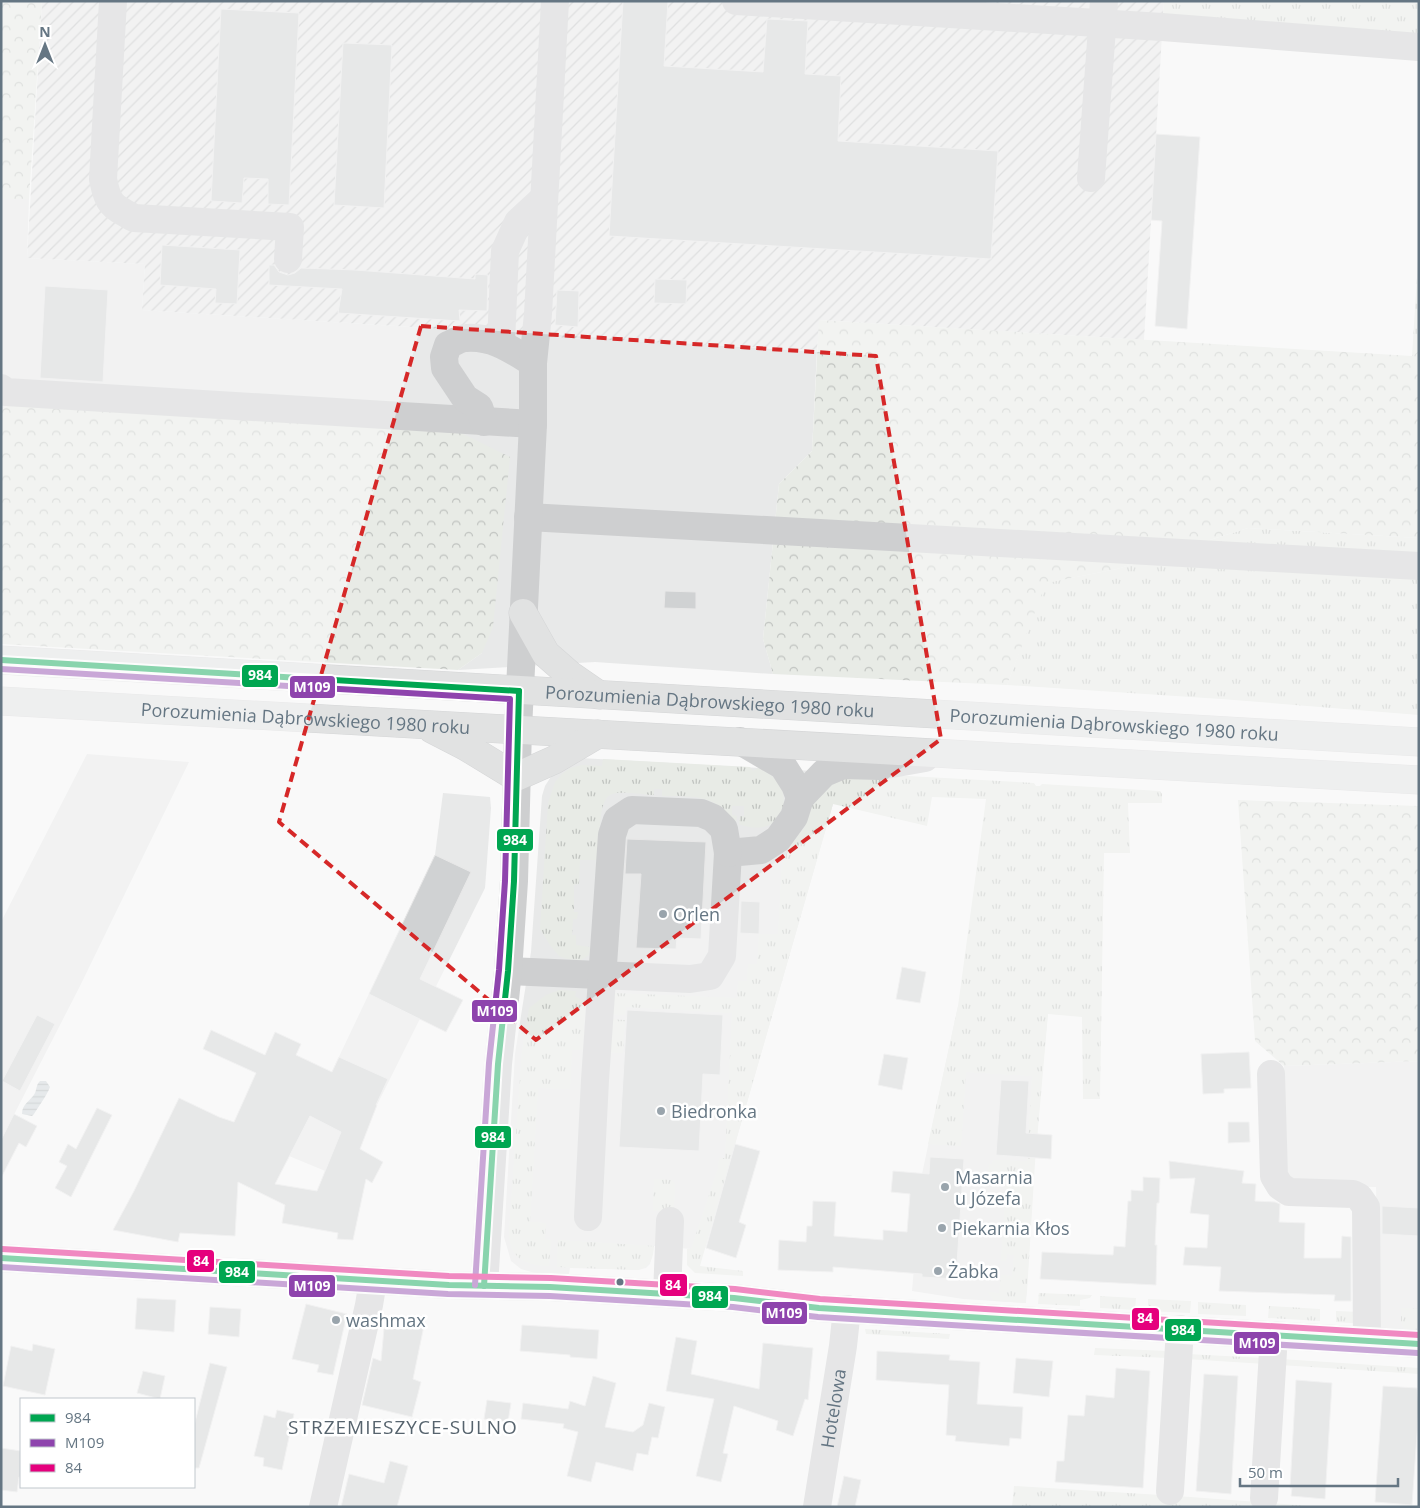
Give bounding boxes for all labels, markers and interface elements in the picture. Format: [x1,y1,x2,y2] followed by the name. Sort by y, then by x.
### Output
[20,20,70,70] north arrow
[39,22,51,41] text: N
[241,664,279,688] line badge: 984
[248,665,272,684] text: 984
[289,675,336,699] line badge: M109
[293,677,331,696] text: M109
[545,679,875,722] street label: Porozumienia Dąbrowskiego 1980 roku
[140,697,471,739] street label: Porozumienia Dąbrowskiego 1980 roku
[949,703,1279,746] street label: Porozumienia Dąbrowskiego 1980 roku
[496,828,534,852] line badge: 984
[503,830,527,849] text: 984
[673,902,720,926] place label: Orlen
[657,908,669,920] marker: Orlen
[471,999,518,1023] line badge: M109
[476,1001,514,1020] text: M109
[671,1099,757,1123] place label: Biedronka
[655,1105,667,1117] marker: Biedronka
[474,1125,512,1149] line badge: 984
[481,1127,505,1146] text: 984
[955,1165,1033,1210] place label: Masarnia u Józefa
[939,1181,951,1193] marker: Masarnia u Józefa
[952,1216,1070,1240] place label: Piekarnia Kłos
[936,1222,948,1234] marker: Piekarnia Kłos
[186,1249,215,1273] line badge: 84
[193,1251,209,1270] text: 84
[948,1259,999,1283] place label: Żabka
[218,1260,256,1284] line badge: 984
[225,1262,249,1281] text: 984
[932,1265,944,1277] marker: Żabka
[659,1273,688,1297] line badge: 84
[288,1274,336,1298] line badge: M109
[665,1275,681,1294] text: 84
[293,1276,331,1295] text: M109
[615,1277,625,1287] unlabelled marker
[691,1285,729,1309] line badge: 984
[698,1286,722,1305] text: 984
[761,1301,808,1325] line badge: M109
[765,1303,803,1322] text: M109
[1131,1307,1160,1331] line badge: 84
[346,1308,426,1332] place label: washmax
[1137,1308,1153,1327] text: 84
[330,1314,342,1326] marker: washmax
[1164,1318,1202,1342] line badge: 984
[1171,1320,1195,1339] text: 984
[1233,1331,1280,1355] line badge: M109
[1238,1333,1276,1352] text: M109
[815,1367,851,1450] street label: Hotelowa
[20,1398,195,1488] legend
[65,1407,91,1427] text: 984
[288,1414,518,1440] district label: STRZEMIESZYCE-SULNO
[65,1432,104,1452] text: M109
[1240,1456,1398,1488] scale bar
[65,1457,83,1477] text: 84
[1248,1462,1283,1482] text: 50 m

